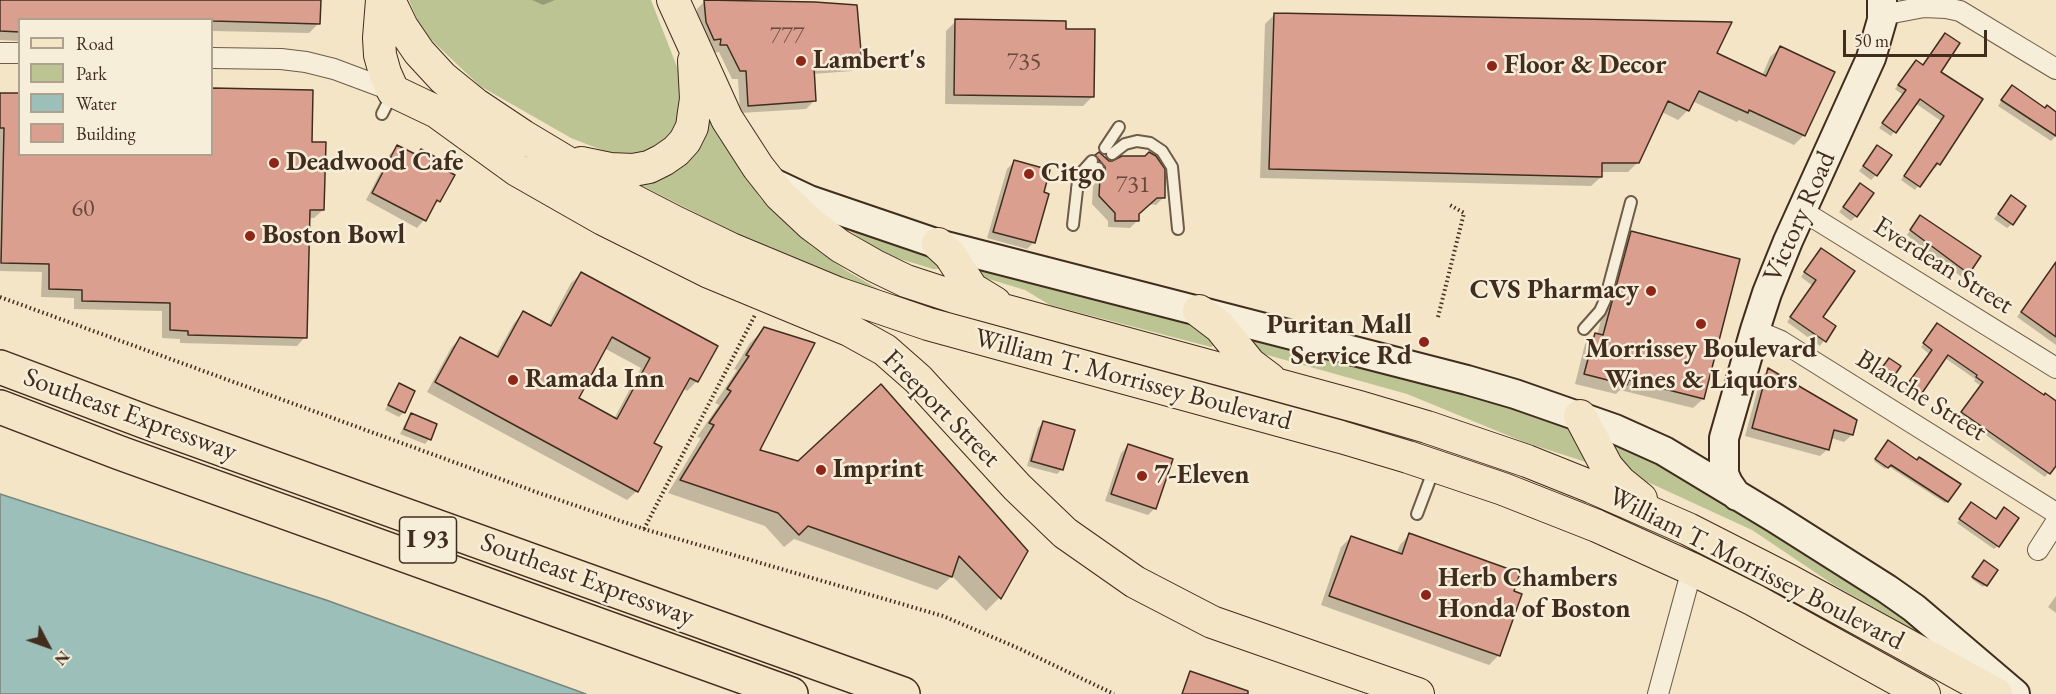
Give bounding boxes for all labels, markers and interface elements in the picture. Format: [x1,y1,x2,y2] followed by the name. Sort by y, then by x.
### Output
[18,18,213,156] legend
[1846,18,1990,56] scale bar
[770,22,804,50] house number: 777
[1854,29,1889,52] text: 50 m
[76,32,114,55] text: Road
[813,45,925,77] place label: Lambert's
[1007,48,1041,76] house number: 735
[1504,50,1666,82] place label: Floor & Decor
[794,54,808,68] marker: Lambert's
[1485,59,1499,73] marker: Floor & Decor
[76,62,107,85] text: Park
[76,92,117,115] text: Water
[76,122,136,145] text: Building
[286,147,464,179] place label: Deadwood Cafe
[1757,147,1843,287] street label: Victory Road
[267,156,281,170] marker: Deadwood Cafe
[1041,158,1105,190] place label: Citgo
[1022,167,1036,181] marker: Citgo
[1116,171,1150,199] house number: 731
[71,195,95,223] house number: 60
[1867,210,2019,322] street label: Everdean Street
[262,220,405,252] place label: Boston Bowl
[243,229,257,243] marker: Boston Bowl
[1470,275,1639,307] place label: CVS Pharmacy
[1644,284,1658,298] marker: CVS Pharmacy
[1267,310,1412,373] place label: Puritan Mall Service Rd
[1694,317,1708,331] marker: Morrissey Boulevard Wines & Liquors
[971,322,1295,438] street label: William T. Morrissey Boulevard
[1585,334,1817,397] place label: Morrissey Boulevard Wines & Liquors
[1417,335,1431,349] marker: Puritan Mall Service Rd
[875,343,1007,475] street label: Freeport Street
[1850,343,1992,449] street label: Blanche Street
[19,361,241,469] street label: Southeast Expressway
[525,364,665,396] place label: Ramada Inn
[506,373,520,387] marker: Ramada Inn
[833,454,924,486] place label: Imprint
[1154,460,1250,492] place label: 7-Eleven
[814,463,828,477] marker: Imprint
[1135,469,1149,483] marker: 7-Eleven
[1603,480,1909,658] street label: William T. Morrissey Boulevard
[400,517,456,563] road number: I 93
[476,526,698,634] street label: Southeast Expressway
[1438,563,1631,626] place label: Herb Chambers Honda of Boston
[1419,588,1433,602] marker: Herb Chambers Honda of Boston
[18,616,78,676] north arrow
[50,646,74,670] text: N

